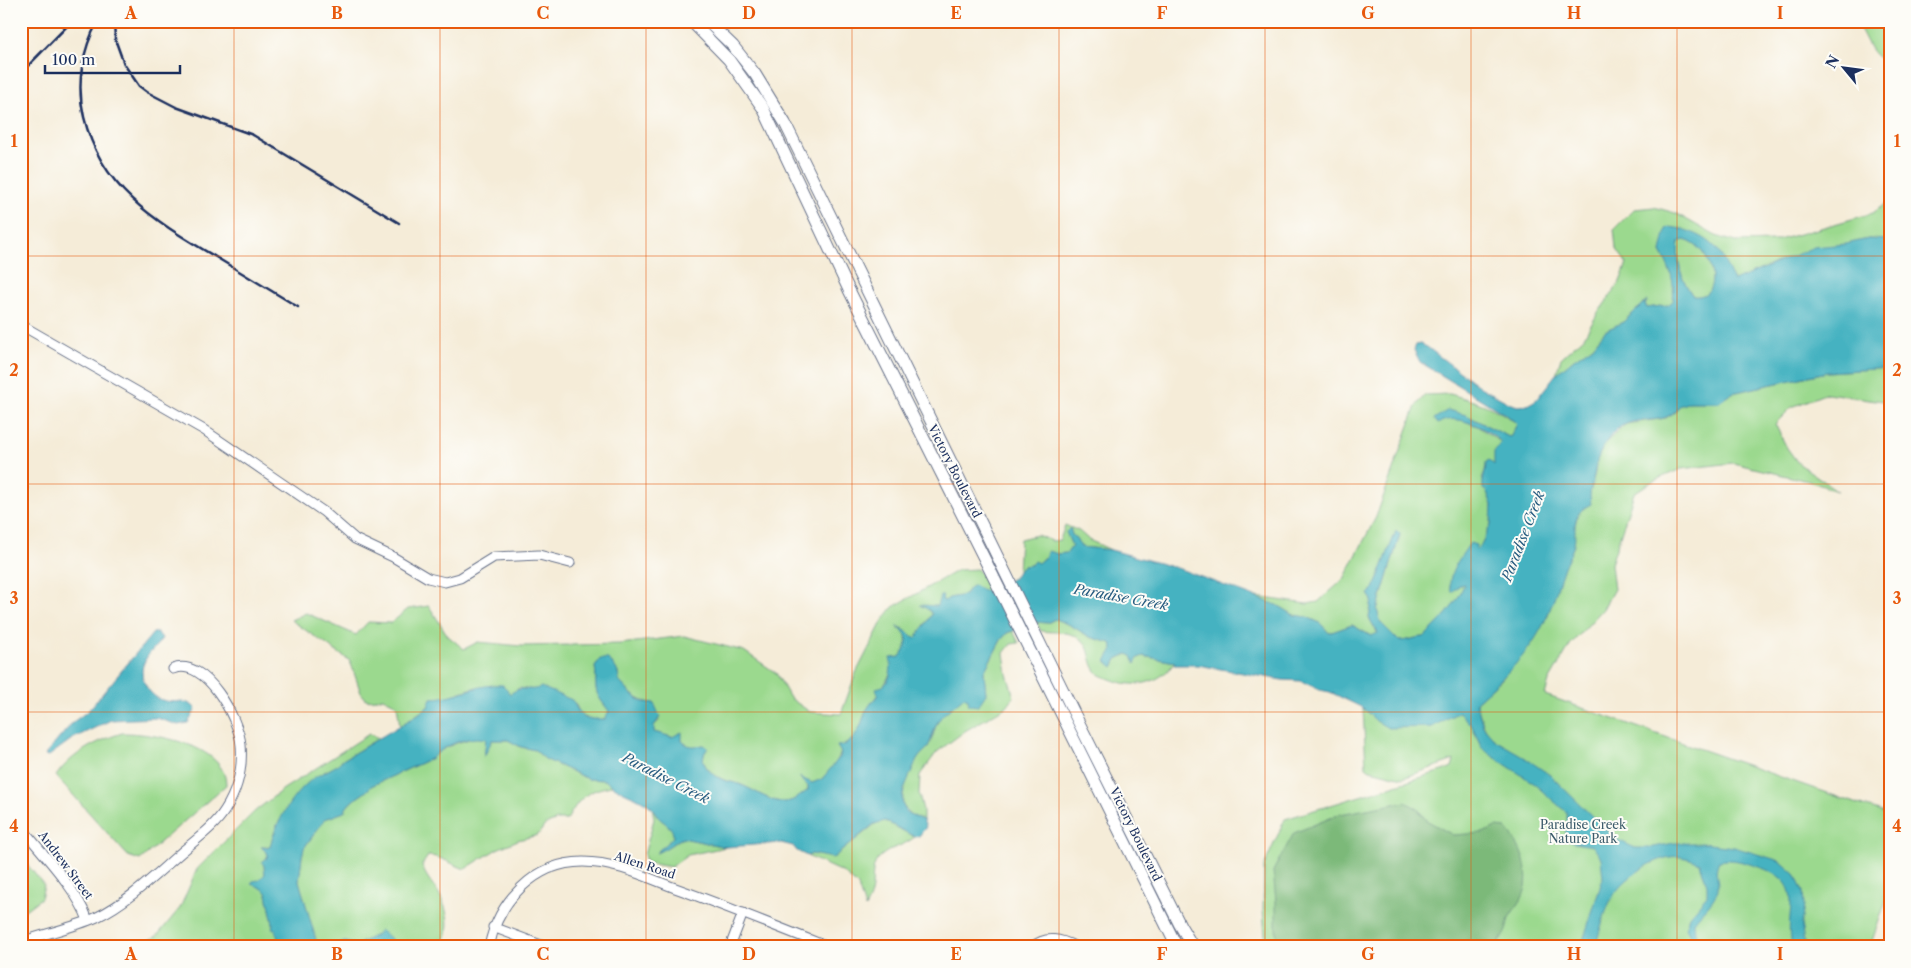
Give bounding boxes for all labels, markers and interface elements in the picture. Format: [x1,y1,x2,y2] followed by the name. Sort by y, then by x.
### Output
[124,3,138,23] text: A
[331,3,343,23] text: B
[537,3,549,23] text: C
[742,3,756,23] text: D
[950,3,962,23] text: E
[1157,3,1168,23] text: F
[1361,3,1375,23] text: G
[1567,3,1581,23] text: H
[1777,3,1784,23] text: I
[45,42,180,74] scale bar
[1818,42,1868,92] north arrow
[52,50,95,69] text: 100 m
[1822,52,1843,71] text: N
[10,131,18,151] text: 1
[1893,131,1901,151] text: 1
[9,360,19,380] text: 2
[1892,360,1902,380] text: 2
[925,421,985,521] street label: Victory Boulevard
[1497,488,1549,585] water label: Paradise Creek
[1071,580,1170,614] water label: Paradise Creek
[9,588,19,608] text: 3
[1892,588,1902,608] text: 3
[619,748,713,808] water label: Paradise Creek
[1106,784,1166,884] street label: Victory Boulevard
[9,816,19,836] text: 4
[1892,816,1902,836] text: 4
[1540,817,1627,846] park label: Paradise Creek Nature Park
[35,827,97,903] street label: Andrew Street
[612,848,678,882] street label: Allen Road
[124,944,138,964] text: A
[331,944,343,964] text: B
[537,944,549,964] text: C
[742,944,756,964] text: D
[950,944,962,964] text: E
[1157,944,1168,964] text: F
[1361,944,1375,964] text: G
[1567,944,1581,964] text: H
[1777,944,1784,964] text: I

